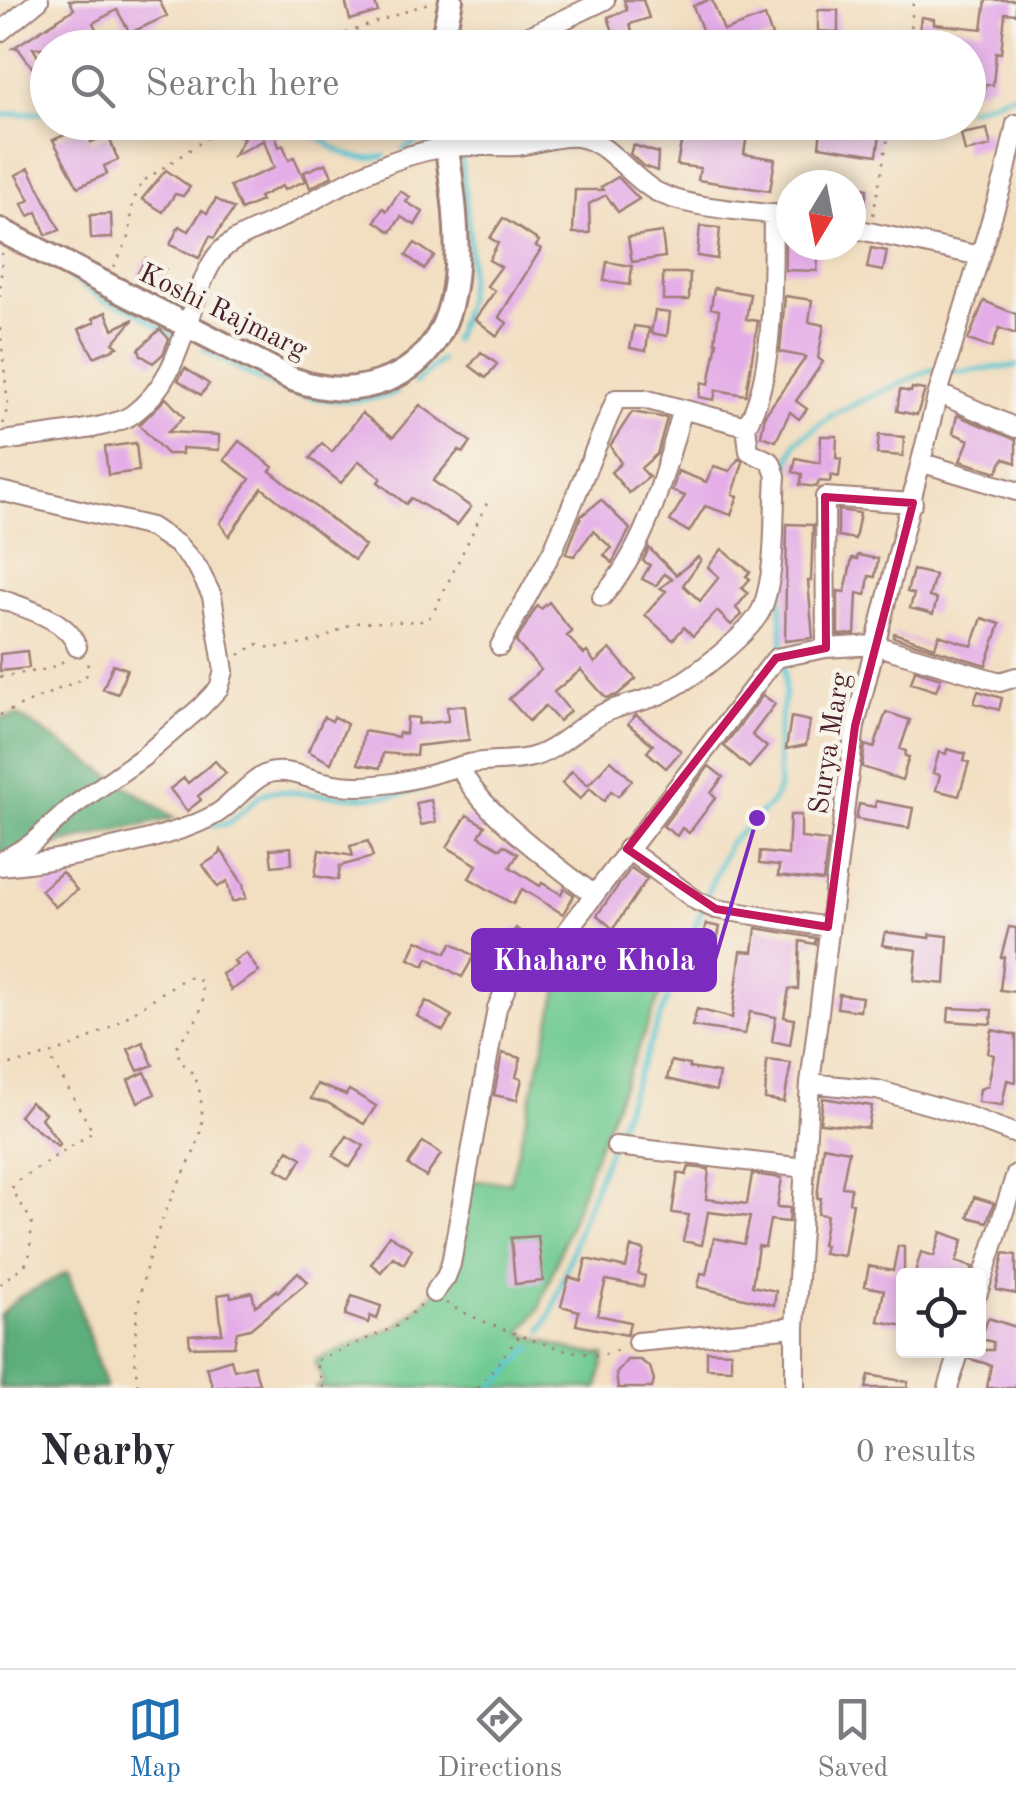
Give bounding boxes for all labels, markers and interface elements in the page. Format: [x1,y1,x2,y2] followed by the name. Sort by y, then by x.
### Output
[30,30,986,140] search box
[65,58,120,113] icon: search
[145,66,340,104] text: Search here
[776,170,866,260] north arrow
[134,260,311,365] street label: Koshi Rajmarg
[806,671,856,816] street label: Surya Marg
[473,930,715,990] callout: Khahare Khola
[493,947,695,977] text: Khahare Khola
[896,1268,986,1358] map controls
[896,1268,986,1358] button: locate
[40,1432,176,1474] text: Nearby
[856,1437,976,1469] text: 0 results
[128,1692,183,1787] tab: Map
[438,1692,562,1787] tab: Directions
[817,1692,888,1787] tab: Saved

